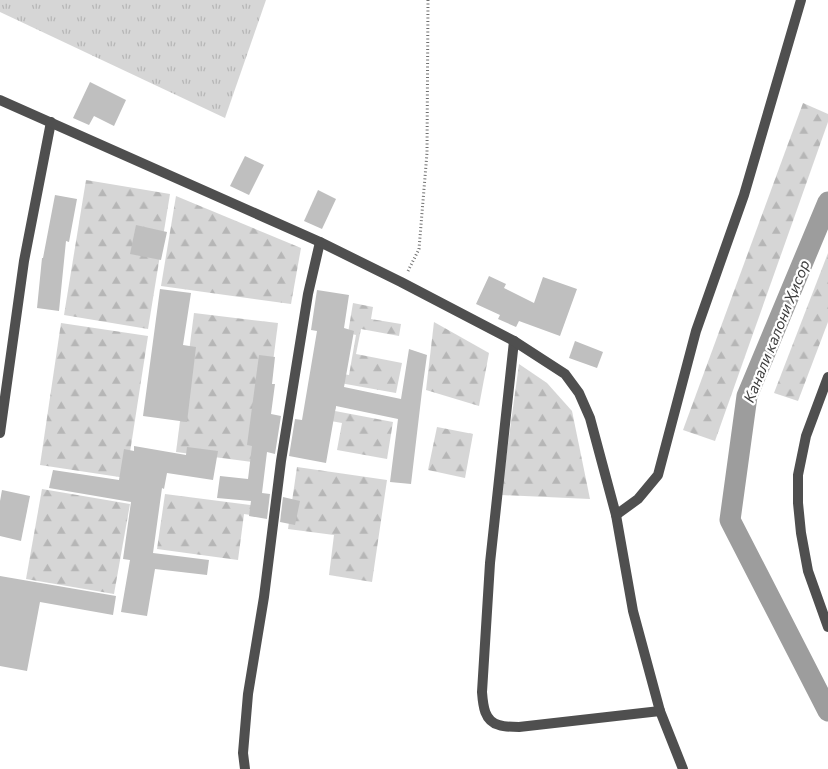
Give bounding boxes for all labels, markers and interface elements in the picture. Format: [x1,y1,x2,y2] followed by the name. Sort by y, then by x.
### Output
[739,257,813,405] water label: Канали калони Ҳисор

